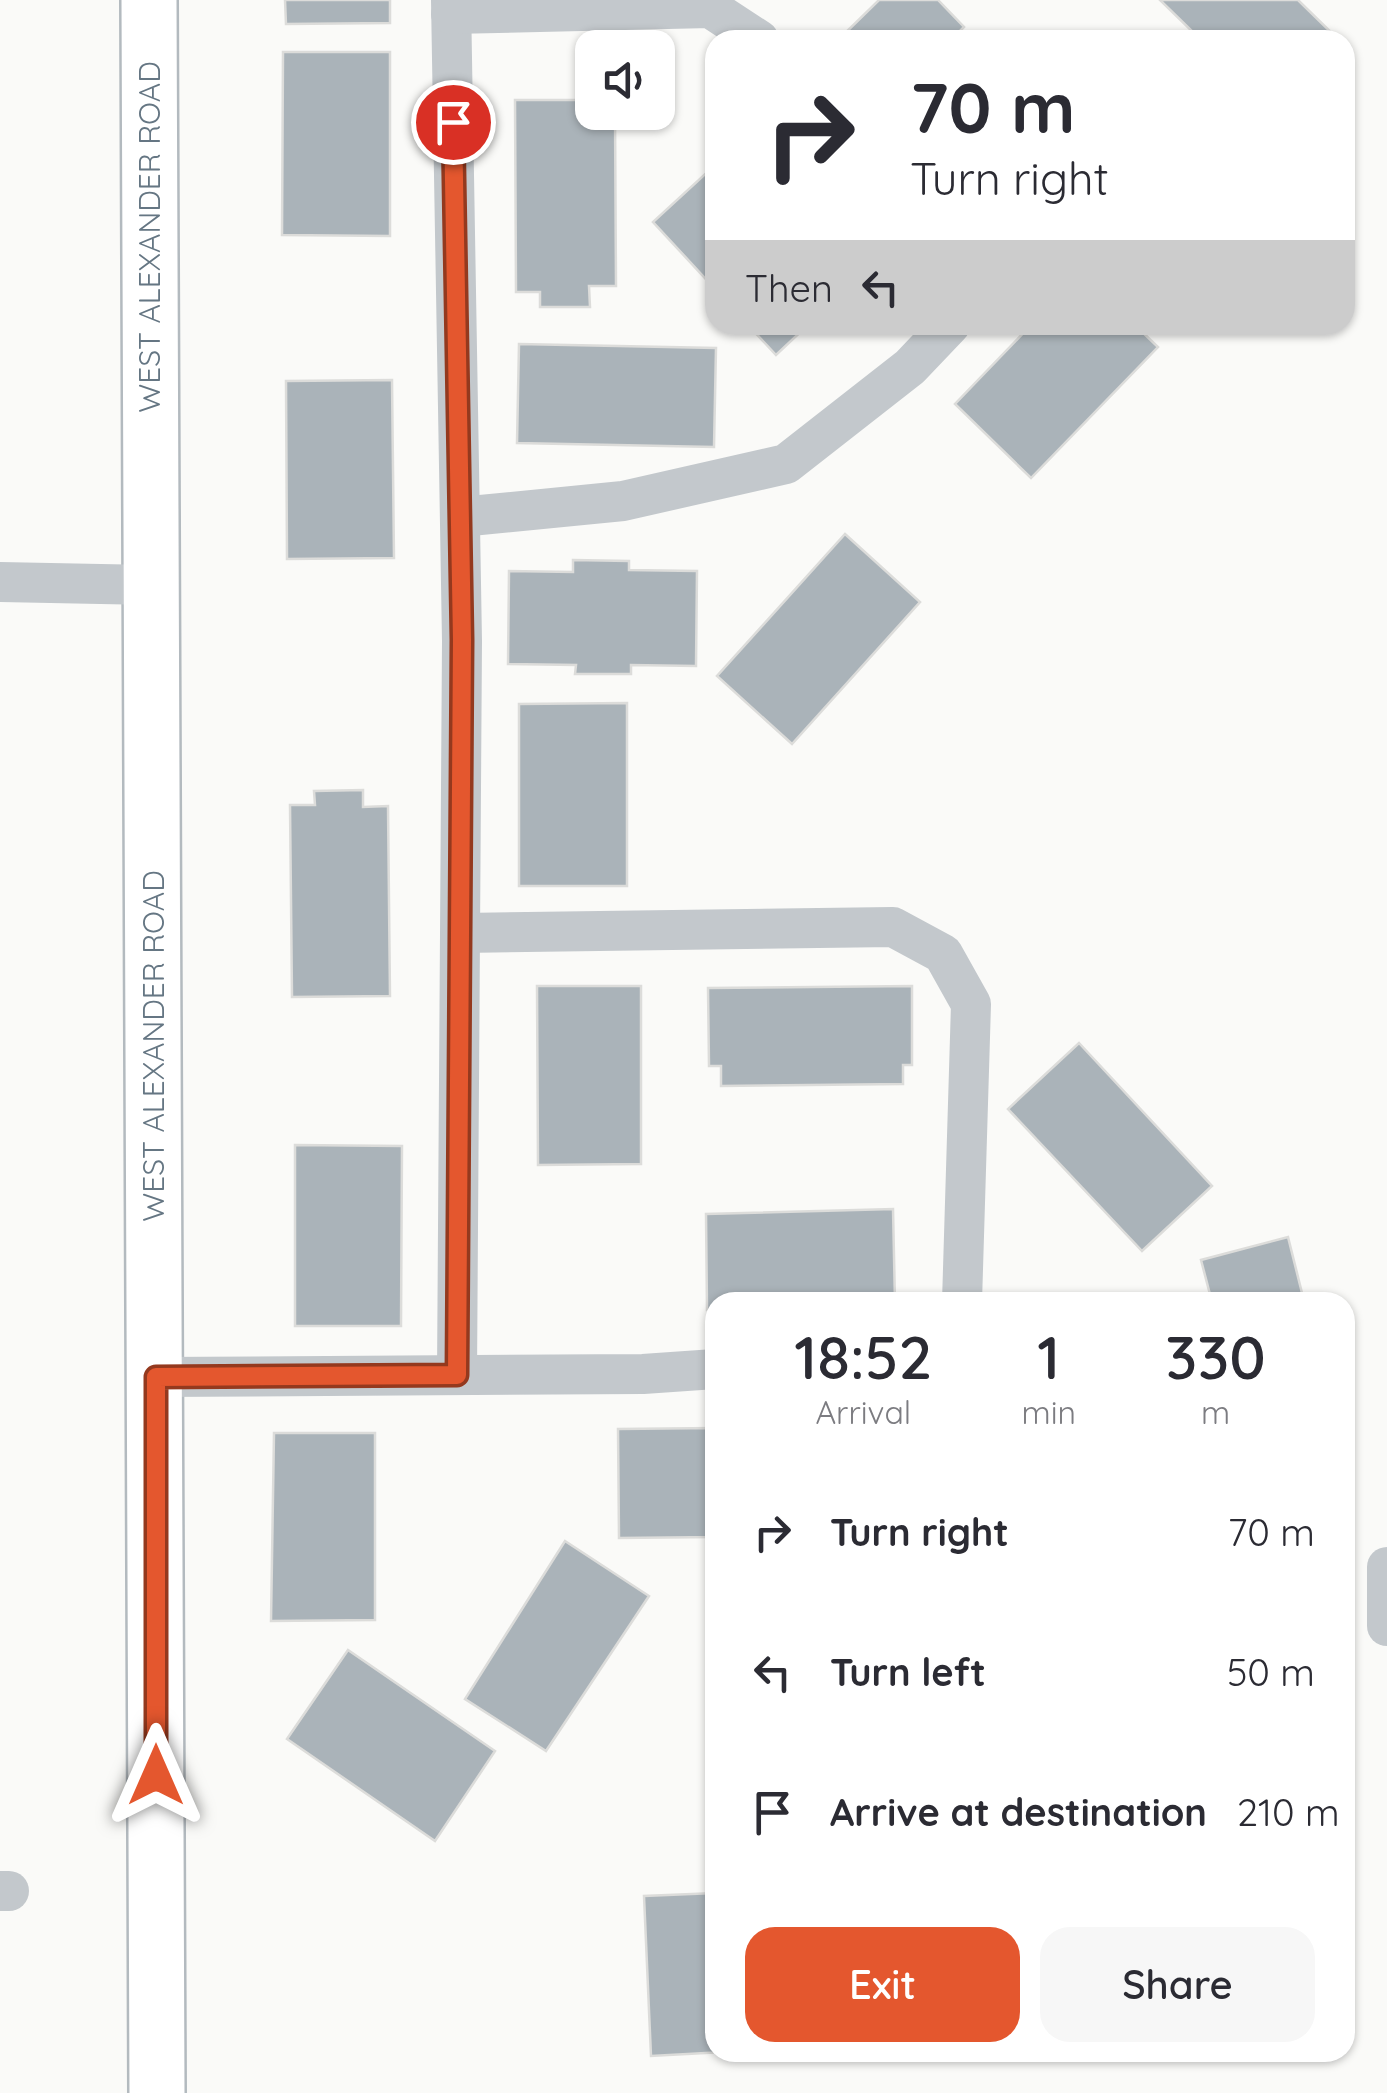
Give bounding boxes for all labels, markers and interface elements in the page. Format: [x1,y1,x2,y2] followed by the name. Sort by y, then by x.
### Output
[575,30,675,130] map controls
[575,30,675,130] button: sound
[130,61,168,413] street label: WEST ALEXANDER ROAD
[910,63,1076,151] text: 70 m
[745,70,875,200] icon: right
[411,80,496,165] pin
[426,95,481,150] icon: arrive
[910,150,1109,206] text: Turn right
[853,260,908,315] icon: left
[745,264,833,312] text: Then
[134,870,172,1222] street label: WEST ALEXANDER ROAD
[794,1319,932,1394] text: 18:52
[1037,1319,1060,1394] text: 1
[1165,1319,1266,1394] text: 330
[815,1392,911,1432] text: Arrival
[1022,1392,1076,1432] text: min
[1201,1392,1230,1432] text: m
[745,1505,800,1560] icon: right
[830,1508,1009,1556] text: Turn right
[1228,1508,1315,1556] text: 70 m
[745,1645,800,1700] icon: left
[830,1648,986,1696] text: Turn left
[1227,1648,1315,1696] text: 50 m
[104,1723,208,1827] position arrow
[745,1785,800,1840] icon: arrive
[830,1788,1207,1836] text: Arrive at destination
[1237,1788,1340,1836] text: 210 m
[745,1927,1020,2042] button: Exit
[1040,1927,1315,2042] button: Share

